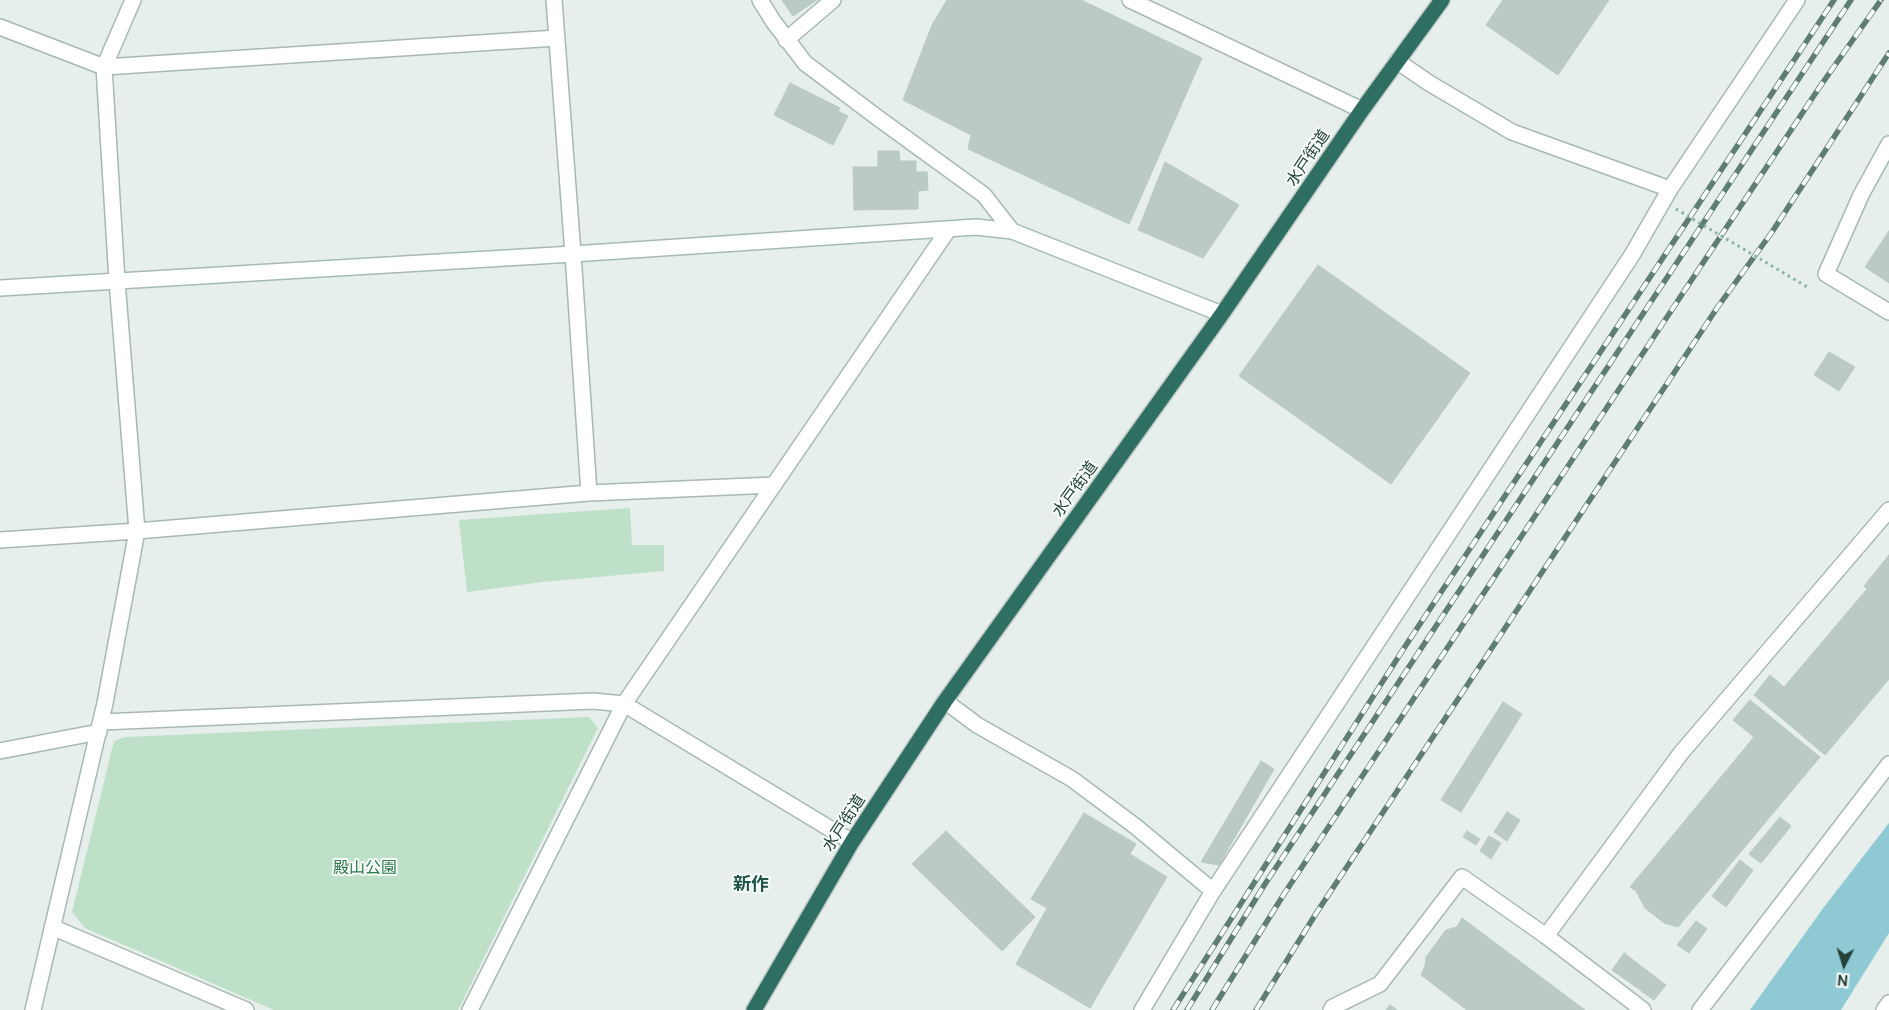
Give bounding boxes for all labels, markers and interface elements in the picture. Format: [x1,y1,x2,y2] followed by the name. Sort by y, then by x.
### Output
[1282,126,1334,190] street label: 水戸街道
[1048,457,1102,521] street label: 水戸街道
[819,791,869,855] street label: 水戸街道
[333,858,397,878] park label: 殿山公園
[733,873,769,895] district label: 新作
[1819,940,1869,990] north arrow
[1837,971,1849,988] text: N

